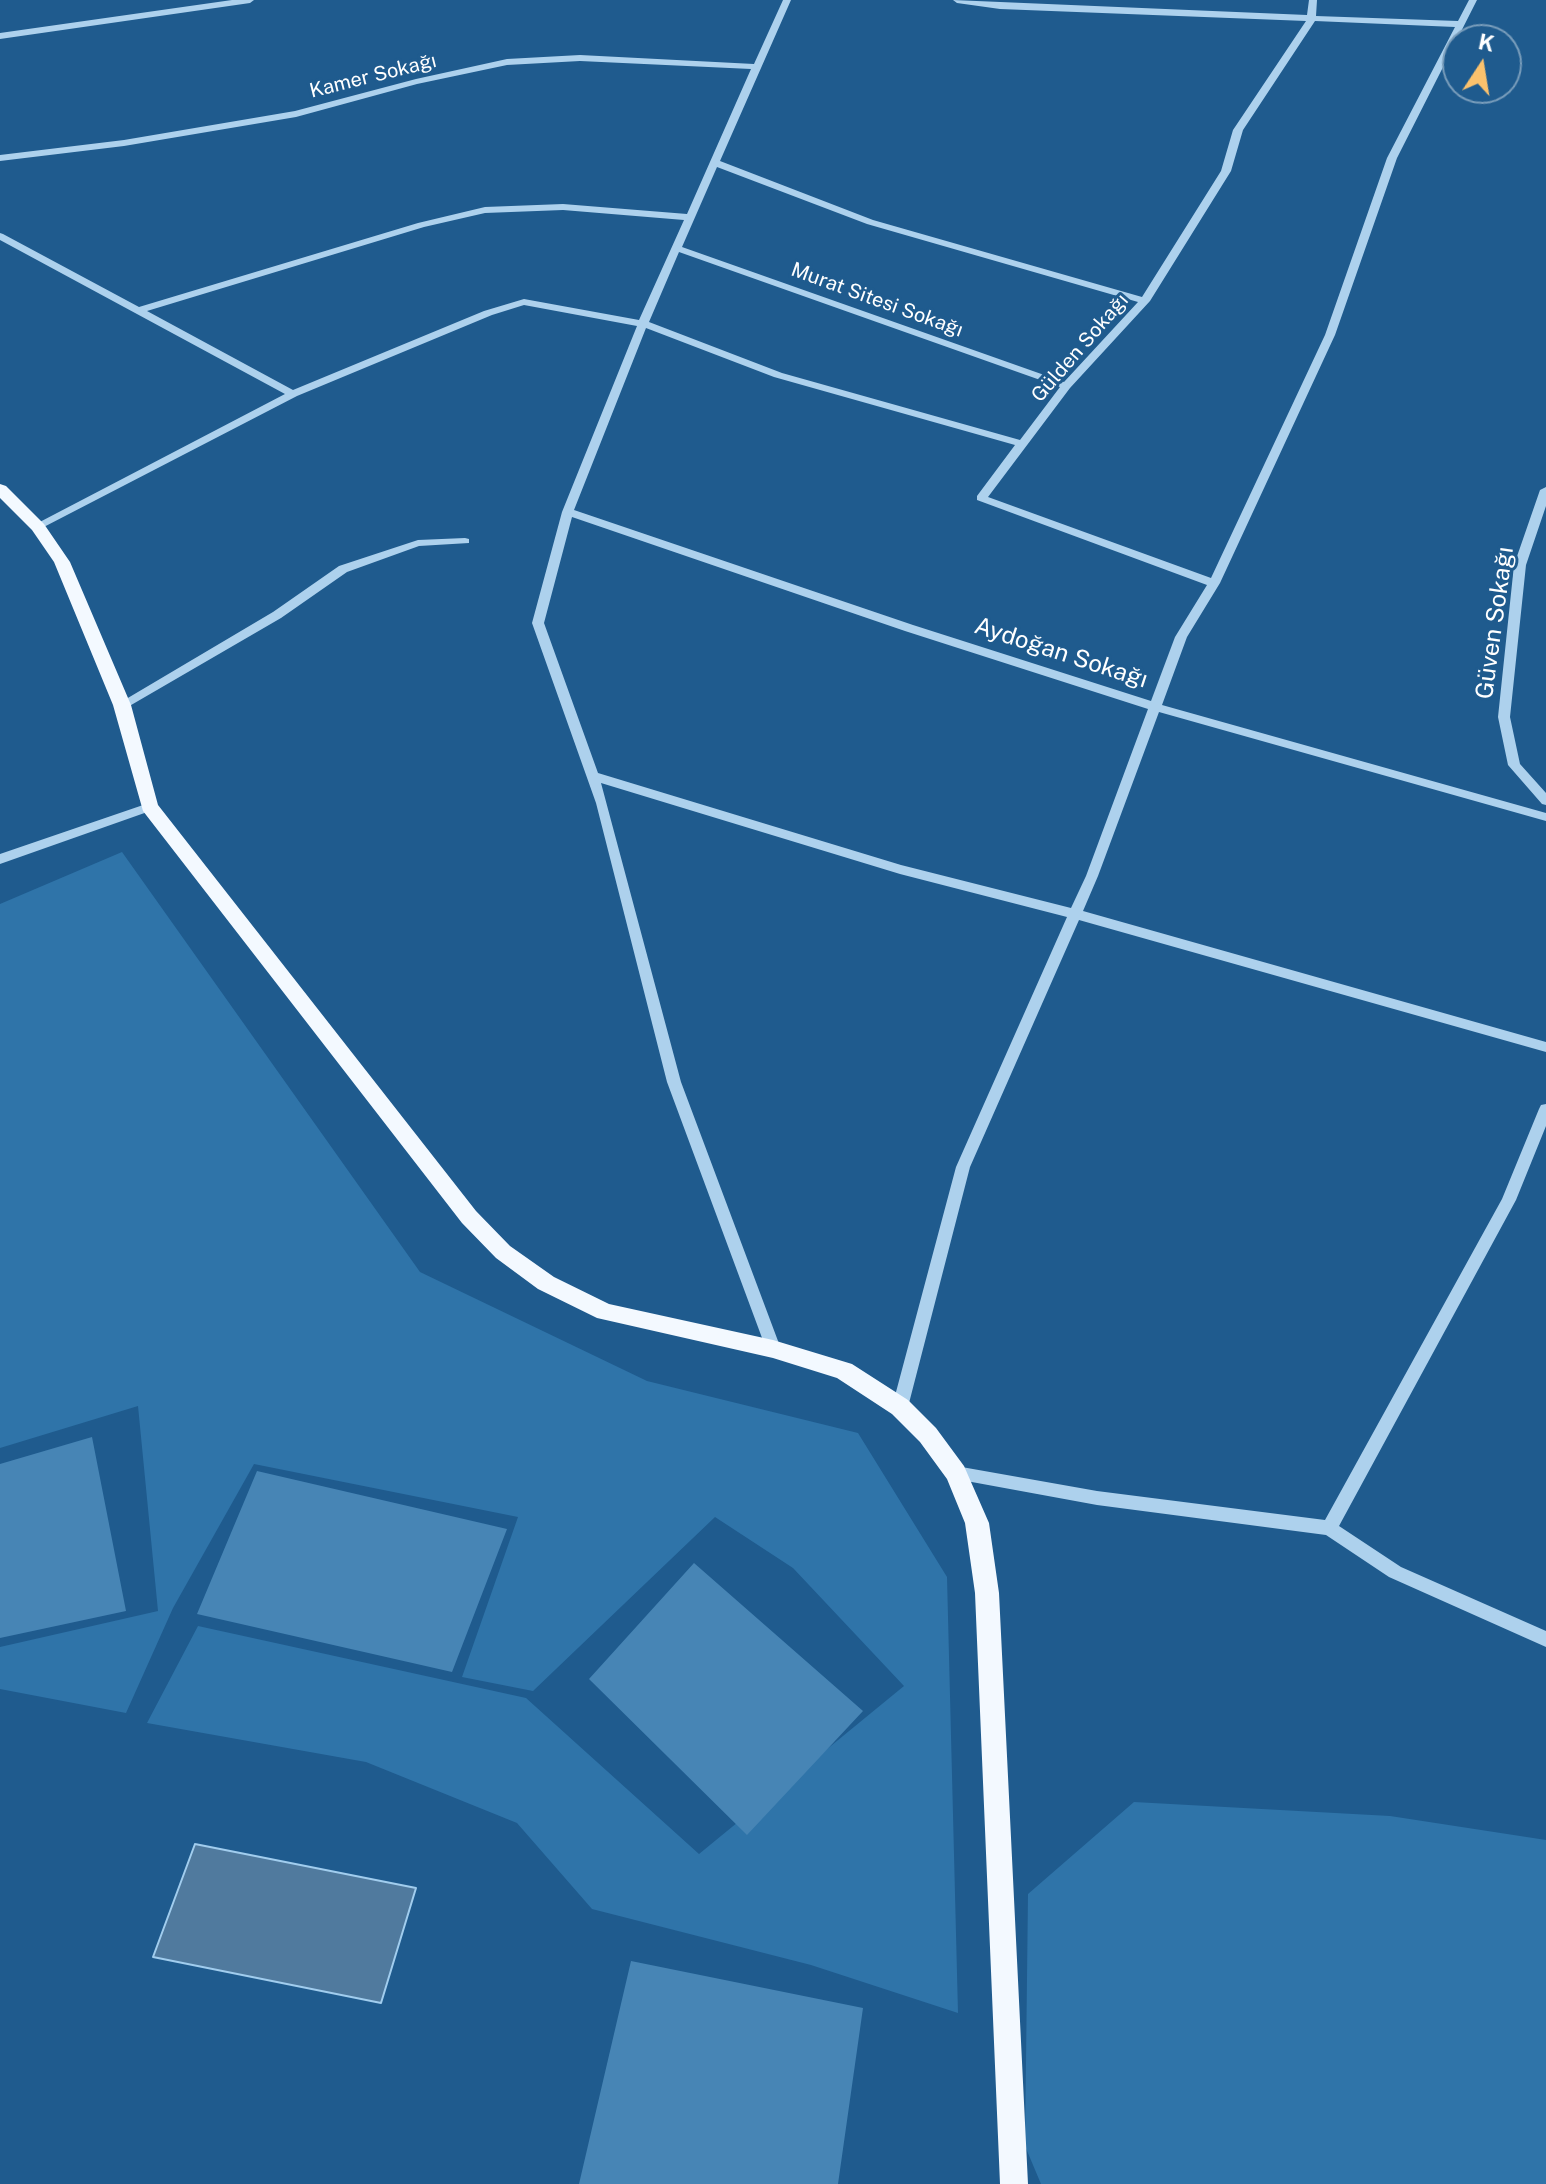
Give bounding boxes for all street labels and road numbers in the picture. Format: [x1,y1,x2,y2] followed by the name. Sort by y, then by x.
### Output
[307,49,439,103] street label: Kamer Sokağı
[788,258,966,342] street label: Murat Sitesi Sokağı
[1026,289,1134,407] street label: Gülden Sokağı
[1470,545,1520,701] street label: Güven Sokağı
[971,611,1151,695] street label: Aydoğan Sokağı

